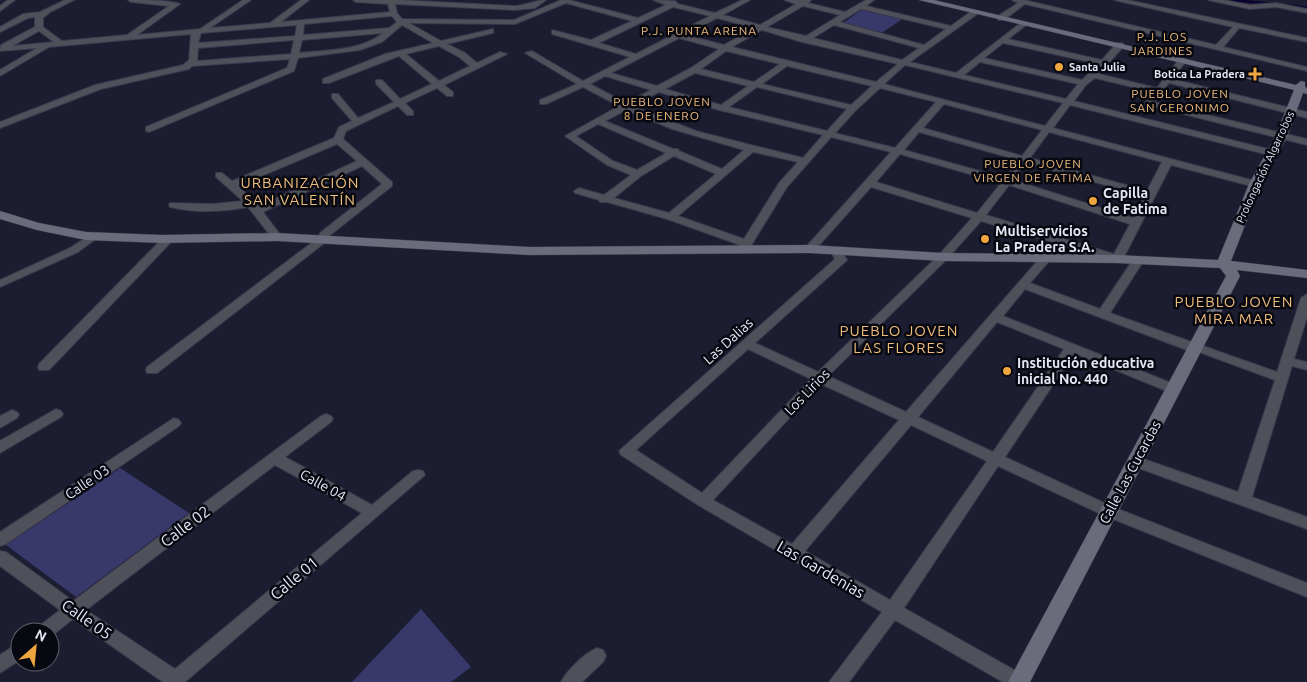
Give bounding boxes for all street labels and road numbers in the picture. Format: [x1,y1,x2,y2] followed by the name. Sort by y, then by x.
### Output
[1234,109,1296,225] street label: Prolongación Algarrobos
[700,315,756,367] street label: Las Dalias
[781,366,833,418] street label: Los Lirios
[1096,418,1164,526] street label: Calle Las Cucardas
[62,461,112,503] street label: Calle 03
[297,466,349,504] street label: Calle 04
[157,502,213,550] street label: Calle 02
[774,537,868,601] street label: Las Gardenias
[266,553,322,603] street label: Calle 01
[58,595,116,643] street label: Calle 05

